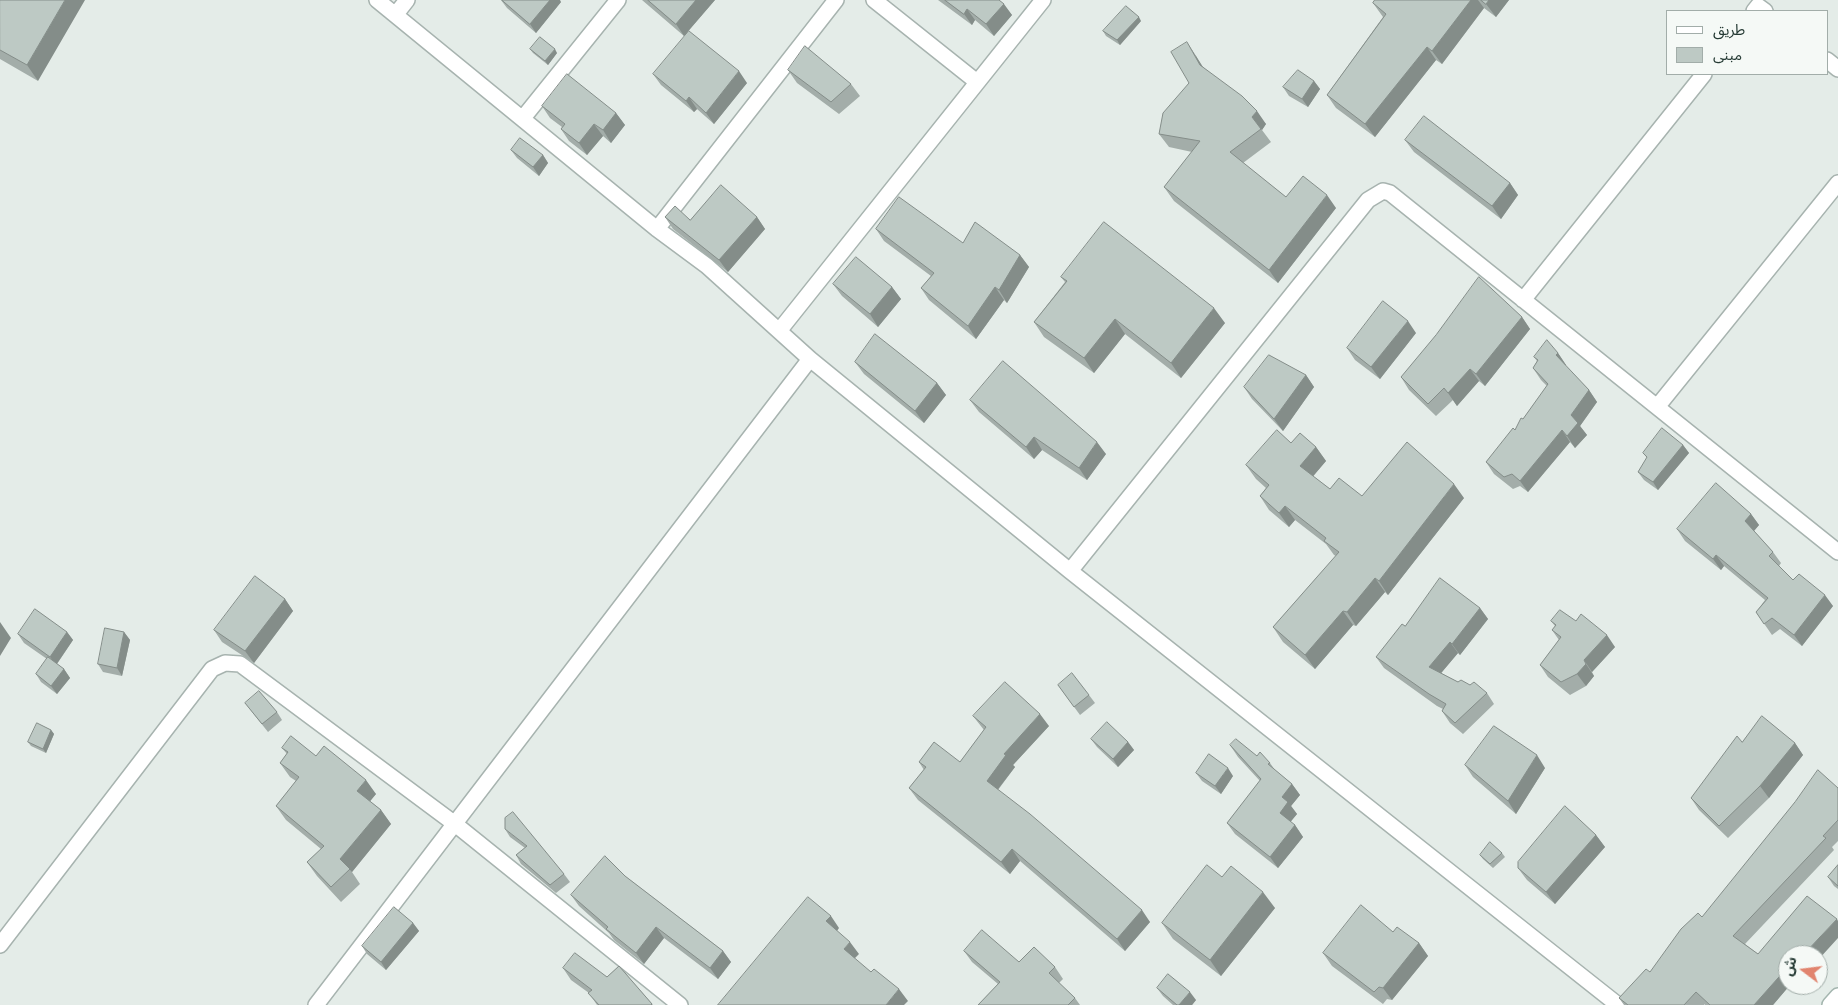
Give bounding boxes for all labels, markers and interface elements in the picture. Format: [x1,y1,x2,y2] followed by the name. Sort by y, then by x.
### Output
[1666,10,1828,75] legend
[1713,20,1745,38] text: طريق
[1713,45,1742,63] text: مبنى
[1778,945,1828,995] north arrow
[1778,955,1800,978] text: ش

